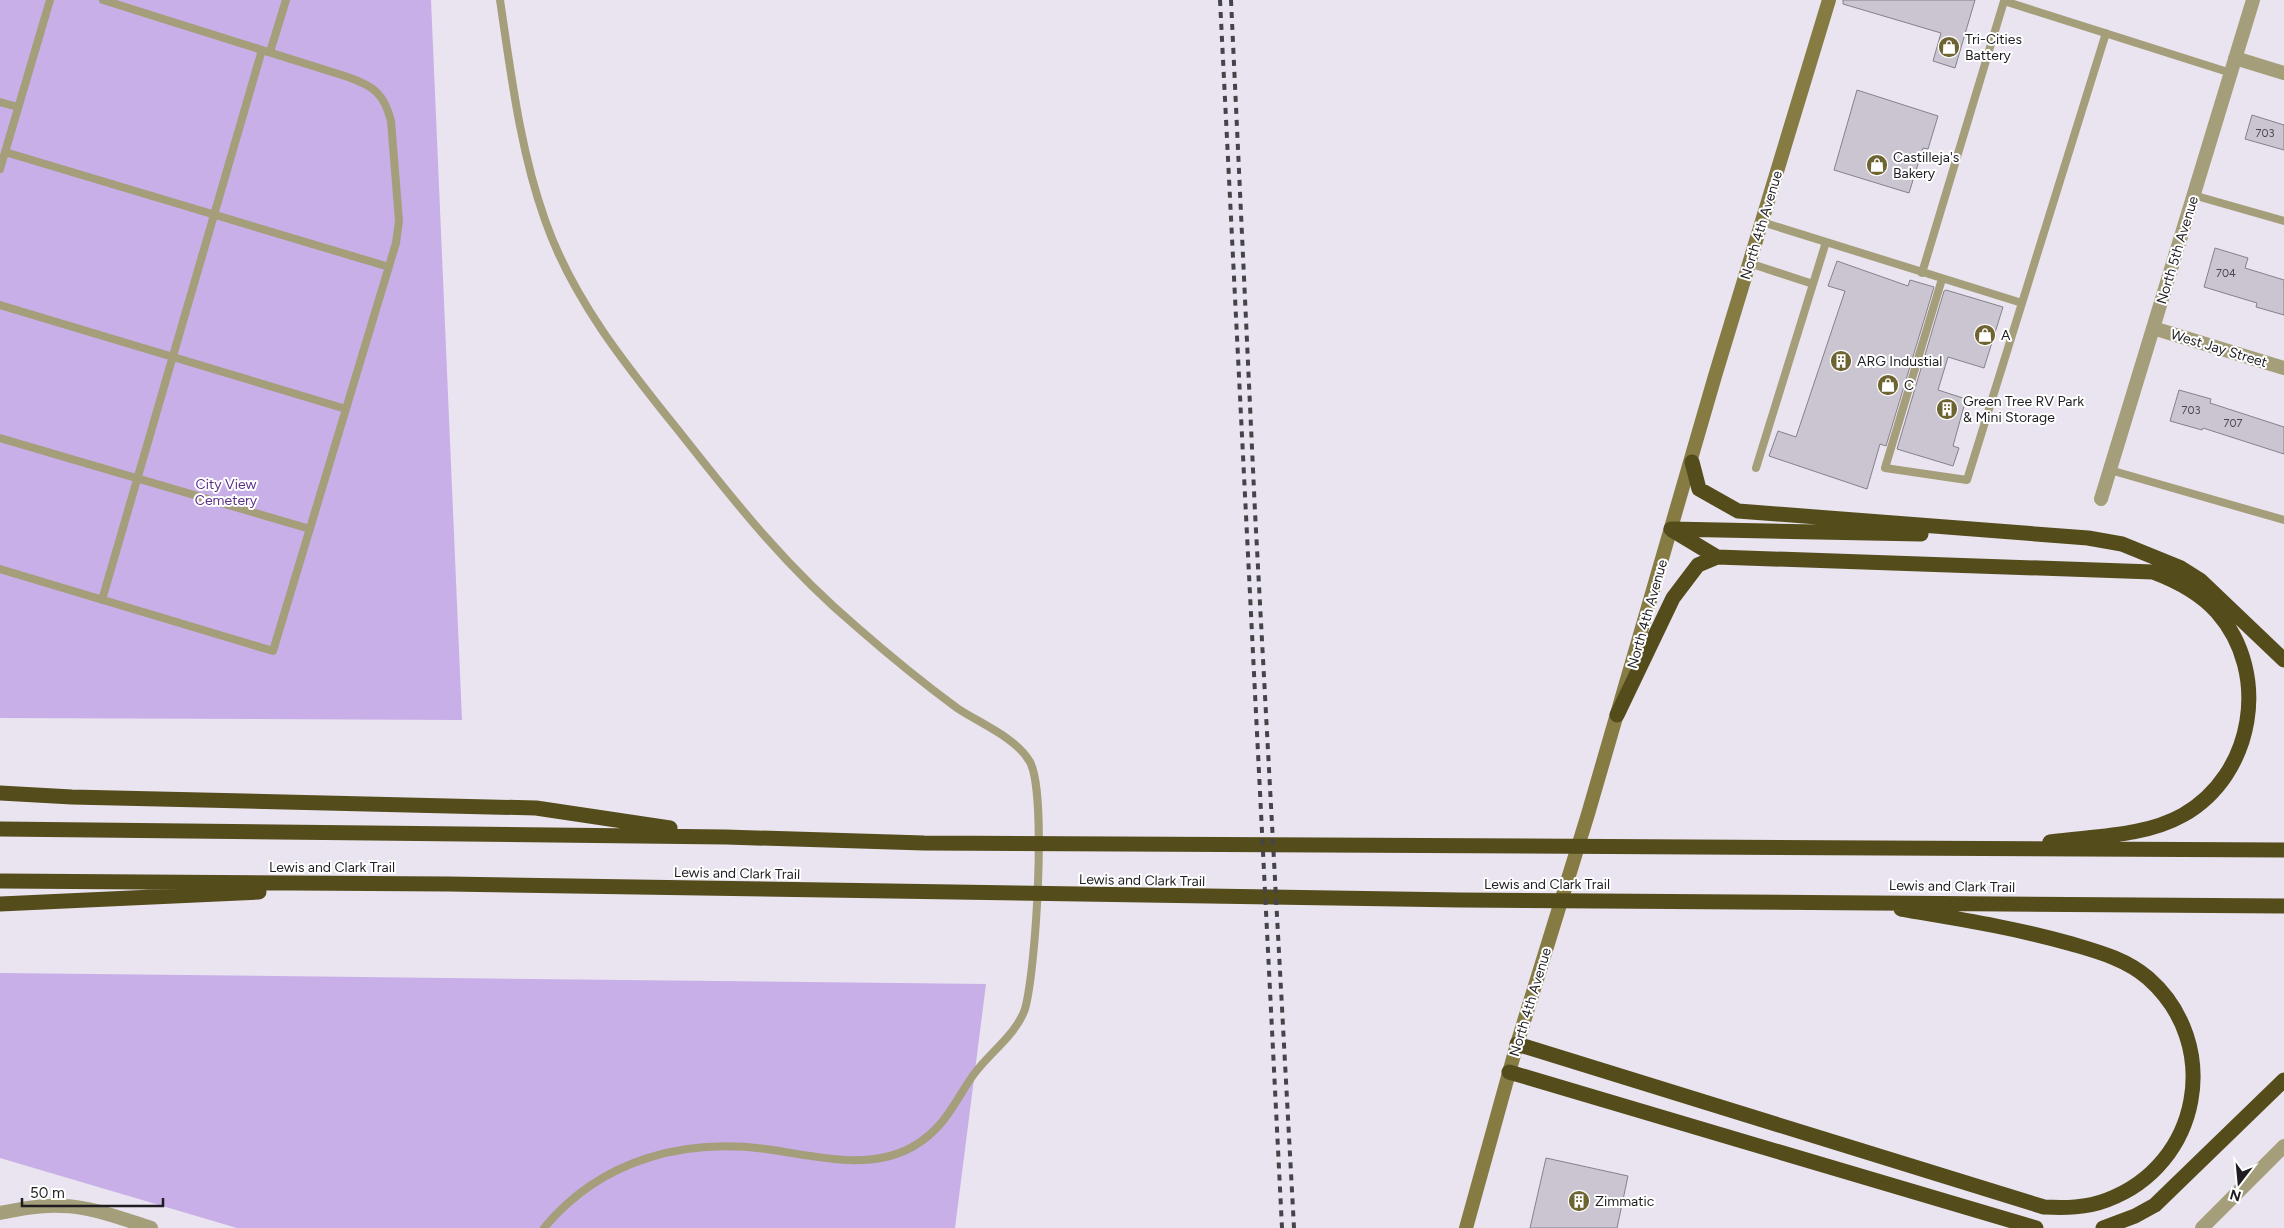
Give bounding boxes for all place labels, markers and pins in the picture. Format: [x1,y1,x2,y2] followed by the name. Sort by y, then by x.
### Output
[1965,31,2022,64] place label: Tri-Cities Battery
[1937,35,1961,59] shop icon: Tri-Cities Battery
[1893,149,1959,182] place label: Castilleja's Bakery
[1865,153,1889,177] shop icon: Castilleja's Bakery
[1973,323,1997,347] shop icon: A
[2001,327,2011,344] place label: A
[1829,349,1853,373] building icon: ARG Industial
[1857,353,1942,370] place label: ARG Industial
[1876,373,1900,397] shop icon: C
[1904,377,1914,394] place label: C
[1963,393,2084,426] place label: Green Tree RV Park & Mini Storage
[1935,397,1959,421] building icon: Green Tree RV Park & Mini Storage
[1567,1189,1591,1213] building icon: Zimmatic
[1595,1193,1655,1210] place label: Zimmatic

